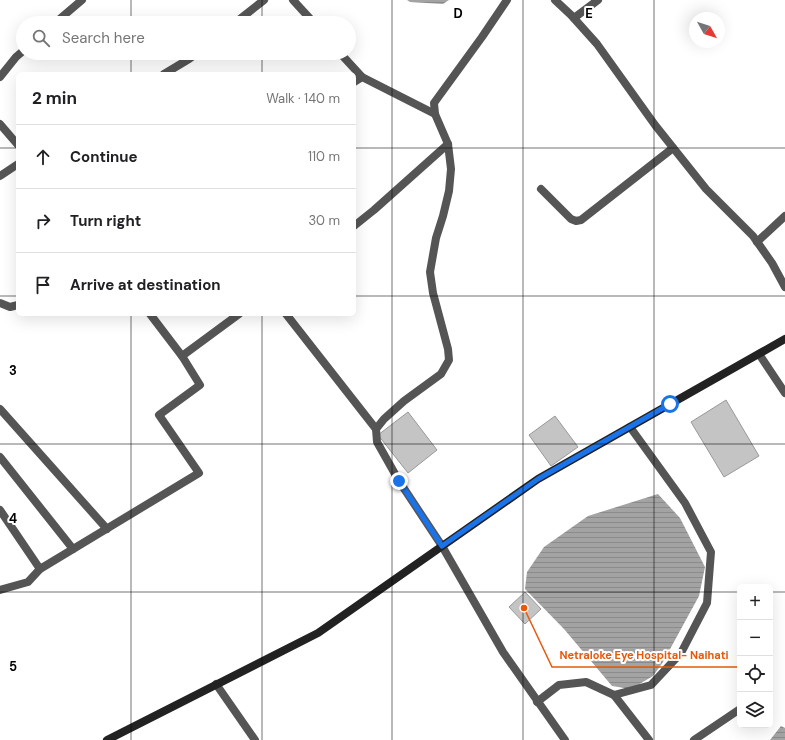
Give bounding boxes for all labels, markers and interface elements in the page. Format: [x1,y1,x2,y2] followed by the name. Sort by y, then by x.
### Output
[453,5,463,22] text: D
[585,5,593,22] text: E
[689,12,725,48] north arrow
[16,16,356,60] search box
[30,27,52,49] icon: search
[62,28,145,48] text: Search here
[32,87,77,109] text: 2 min
[266,90,340,107] text: Walk · 140 m
[32,146,54,168] icon: ahead
[70,147,138,167] text: Continue
[308,148,340,165] text: 110 m
[32,210,54,232] icon: right
[70,211,141,231] text: Turn right
[308,212,340,229] text: 30 m
[32,274,54,296] icon: arrive
[70,275,221,295] text: Arrive at destination
[9,362,17,379] text: 3
[661,395,679,413] route start
[390,472,408,490] route end
[9,510,17,527] text: 4
[737,584,773,728] map controls
[737,584,773,620] button: +
[737,620,773,656] button: −
[552,644,737,667] callout: Netraloke Eye Hospital- Naihati
[560,648,728,662] text: Netraloke Eye Hospital- Naihati
[737,656,773,692] button: locate
[9,658,17,675] text: 5
[737,692,773,728] button: layers

